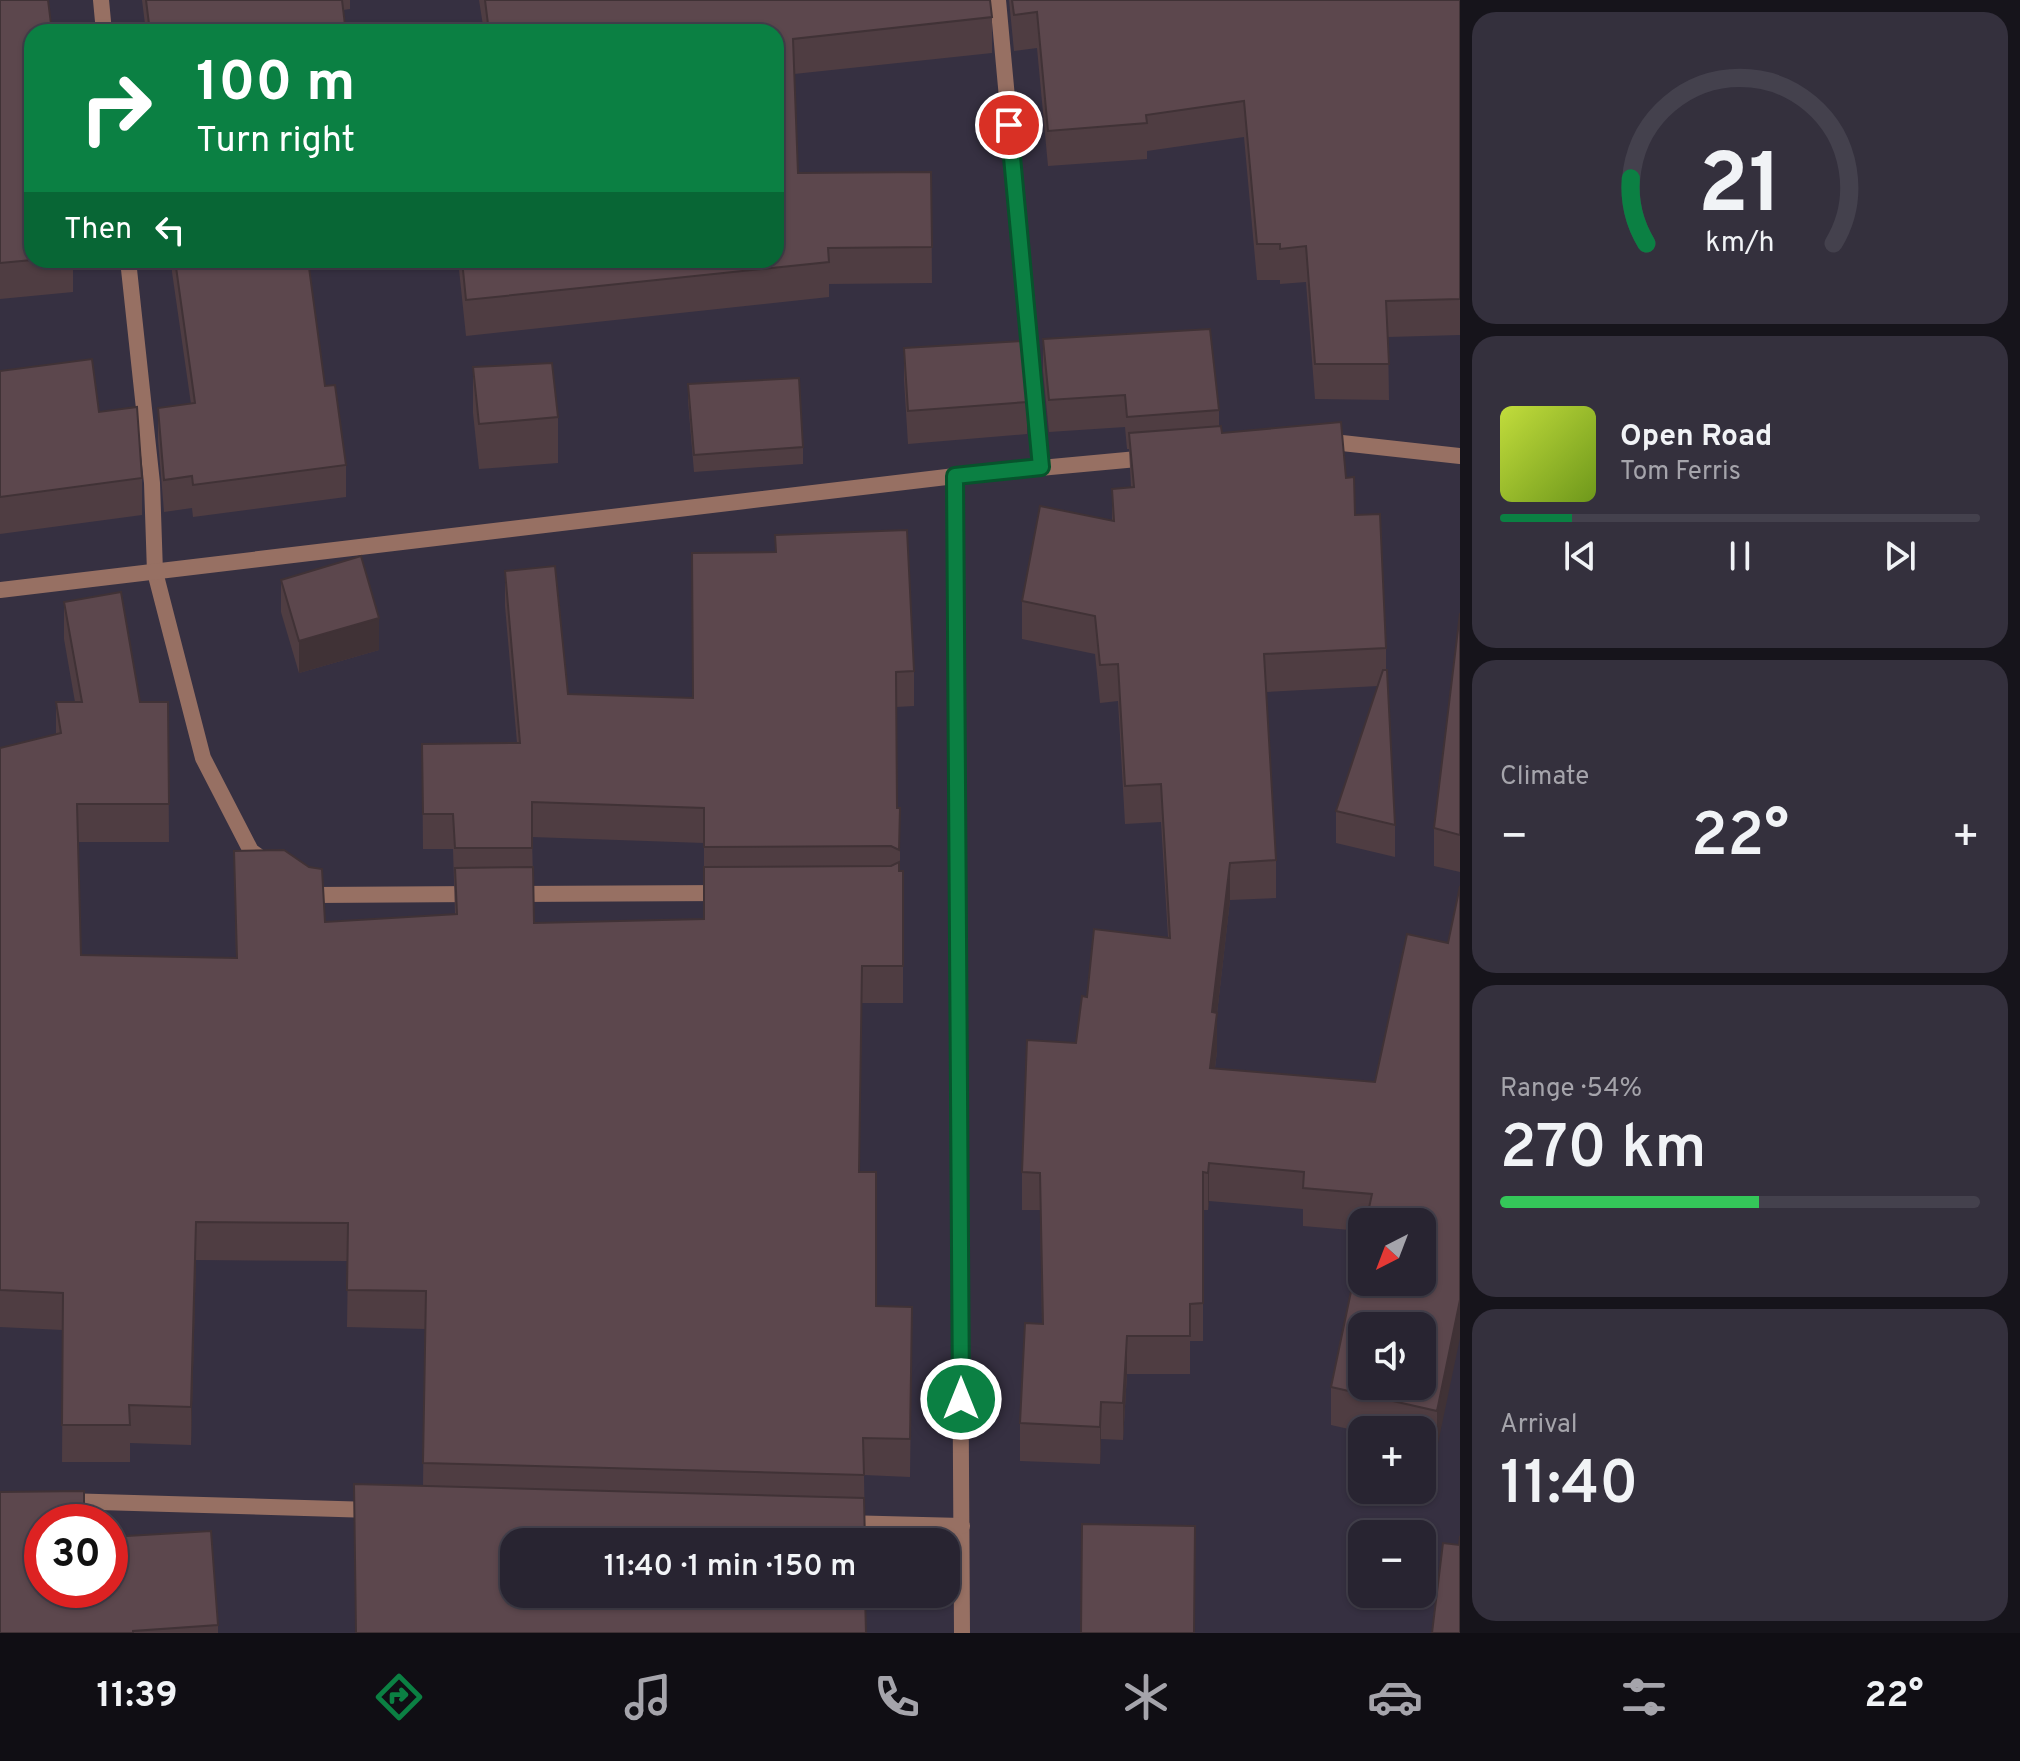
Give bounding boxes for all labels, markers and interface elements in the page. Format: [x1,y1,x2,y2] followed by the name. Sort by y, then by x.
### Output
[196,50,355,120] text: 100 m
[64,56,168,160] icon: right
[975,91,1043,159] pin
[987,103,1031,147] icon: arrive
[196,119,355,165] text: Turn right
[1698,137,1782,242] text: 21
[148,208,192,252] icon: left
[64,212,132,249] text: Then
[1705,226,1775,262] text: km/h
[1620,419,1772,456] text: Open Road
[1620,456,1741,489] text: Tom Ferris
[1558,534,1602,578] icon: previous
[1718,534,1762,578] icon: pause
[1878,534,1922,578] icon: next
[1500,761,1589,794] text: Climate
[1691,801,1789,877] text: 22°
[1500,811,1528,867] text: −
[1952,811,1980,867] text: +
[1500,1073,1642,1106] text: Range · 54%
[1500,1113,1706,1189] text: 270 km
[1348,1208,1436,1296] north arrow
[1348,1208,1436,1608] map controls
[1348,1312,1436,1400] button: sound
[919,1357,1003,1441] position arrow
[1500,1409,1578,1442] text: Arrival
[1348,1416,1436,1504] button: +
[1500,1449,1638,1525] text: 11:40
[24,1504,128,1608] speed limit sign: 30
[1348,1520,1436,1608] button: −
[604,1549,856,1586] text: 11:40 · 1 min · 150 m
[371,1669,427,1725] icon: directions
[620,1669,676,1725] icon: music
[869,1669,925,1725] icon: phone
[1118,1669,1174,1725] icon: climate
[1367,1669,1423,1725] icon: car
[1616,1669,1672,1725] icon: filters
[96,1674,178,1720] text: 11:39
[1864,1674,1924,1720] text: 22°

